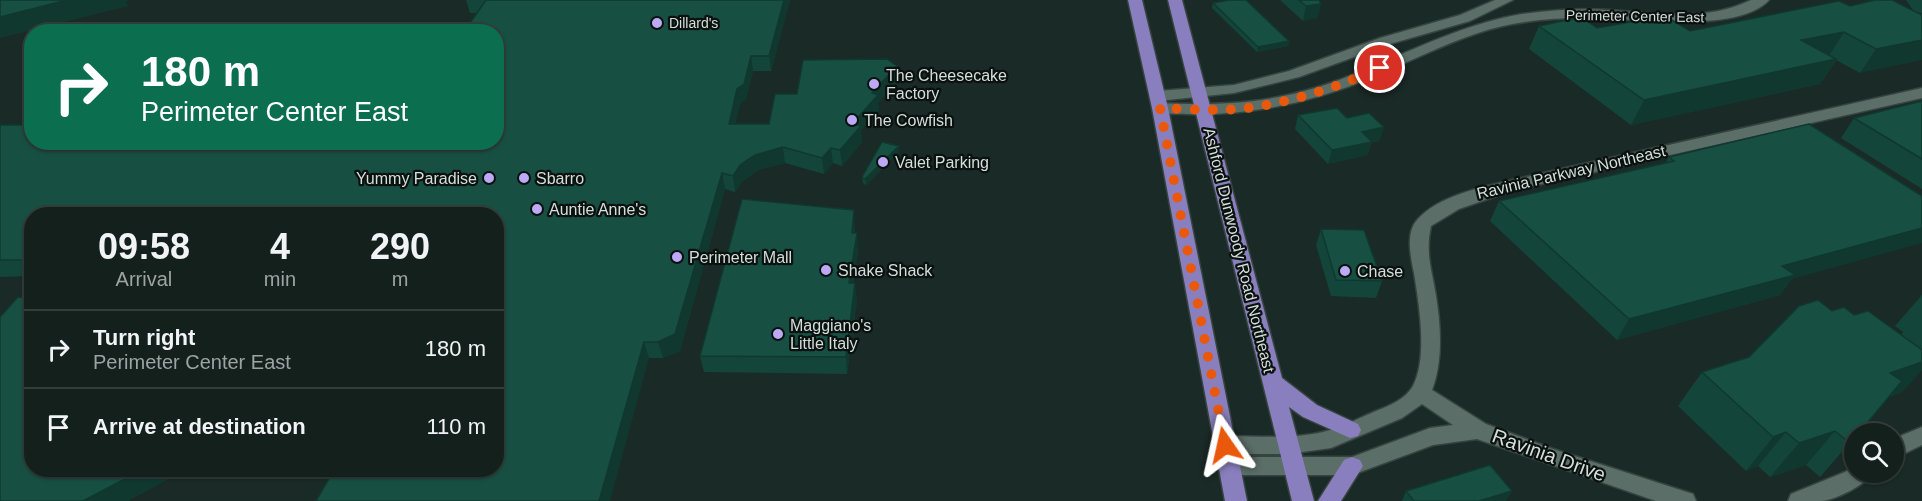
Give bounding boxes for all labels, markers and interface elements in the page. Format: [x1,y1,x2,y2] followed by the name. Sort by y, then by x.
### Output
[1566,7,1704,25] street label: Perimeter Center East
[669,15,718,31] place label: Dillard's
[650,16,664,30] marker: Dillard's
[1354,42,1405,93] pin
[42,48,120,126] icon: right
[141,48,260,95] text: 180 m
[1363,51,1396,84] icon: arrive
[886,67,1007,102] place label: The Cheesecake Factory
[867,77,881,91] marker: The Cheesecake Factory
[141,97,408,127] text: Perimeter Center East
[864,112,953,129] place label: The Cowfish
[845,113,859,127] marker: The Cowfish
[1200,126,1278,375] street label: Ashford Dunwoody Road Northeast
[1475,142,1667,202] street label: Ravinia Parkway Northeast
[895,154,989,171] place label: Valet Parking
[876,155,890,169] marker: Valet Parking
[356,170,477,187] place label: Yummy Paradise
[536,170,584,187] place label: Sbarro
[482,171,496,185] marker: Yummy Paradise
[517,171,531,185] marker: Sbarro
[549,201,646,218] place label: Auntie Anne's
[530,202,544,216] marker: Auntie Anne's
[98,226,190,267] text: 09:58
[270,226,290,267] text: 4
[370,226,430,267] text: 290
[689,249,792,266] place label: Perimeter Mall
[670,250,684,264] marker: Perimeter Mall
[838,262,933,279] place label: Shake Shack
[819,263,833,277] marker: Shake Shack
[1357,263,1403,280] place label: Chase
[1338,264,1352,278] marker: Chase
[116,268,172,290] text: Arrival
[264,268,296,290] text: min
[392,268,408,290] text: m
[790,317,871,352] place label: Maggiano's Little Italy
[93,325,195,350] text: Turn right
[771,327,785,341] marker: Maggiano's Little Italy
[42,333,75,366] icon: right
[425,336,486,361] text: 180 m
[93,351,291,373] text: Perimeter Center East
[42,411,75,444] icon: arrive
[1193,413,1257,477] position arrow
[93,414,306,439] text: Arrive at destination
[426,414,486,439] text: 110 m
[1844,423,1904,483] map controls
[1844,423,1904,483] button: search
[1489,424,1609,486] street label: Ravinia Drive

